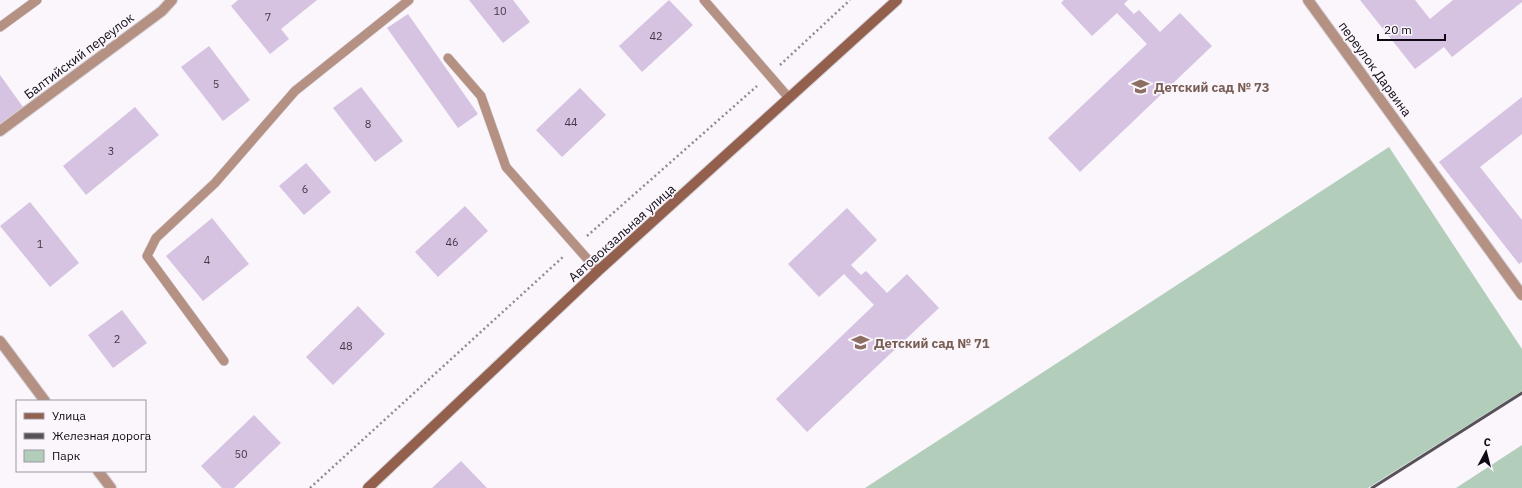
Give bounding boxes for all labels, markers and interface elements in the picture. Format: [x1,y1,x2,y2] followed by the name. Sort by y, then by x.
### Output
[493,4,507,18] house number: 10
[21,9,137,103] street label: Балтийский переулок
[265,10,271,24] house number: 7
[1378,16,1445,42] scale bar
[1335,18,1415,120] street label: переулок Дарвина
[1384,22,1412,37] text: 20 m
[649,29,663,43] house number: 42
[213,77,219,91] house number: 5
[1131,77,1151,97] school or university icon: Детский сад № 73
[1154,79,1270,96] place label: Детский сад № 73
[564,115,578,129] house number: 44
[365,117,371,131] house number: 8
[108,144,114,158] house number: 3
[565,180,679,286] street label: Автовокзальная улица
[302,182,308,196] house number: 6
[445,235,459,249] house number: 46
[37,237,44,251] house number: 1
[204,253,211,267] house number: 4
[114,332,120,346] house number: 2
[851,333,871,353] school or university icon: Детский сад № 71
[874,335,990,352] place label: Детский сад № 71
[339,339,353,353] house number: 48
[16,400,146,472] legend
[52,408,86,423] text: Улица
[52,428,152,443] text: Железная дорога
[1466,432,1506,472] north arrow
[1483,435,1492,449] text: С
[234,447,248,461] house number: 50
[52,448,81,463] text: Парк

